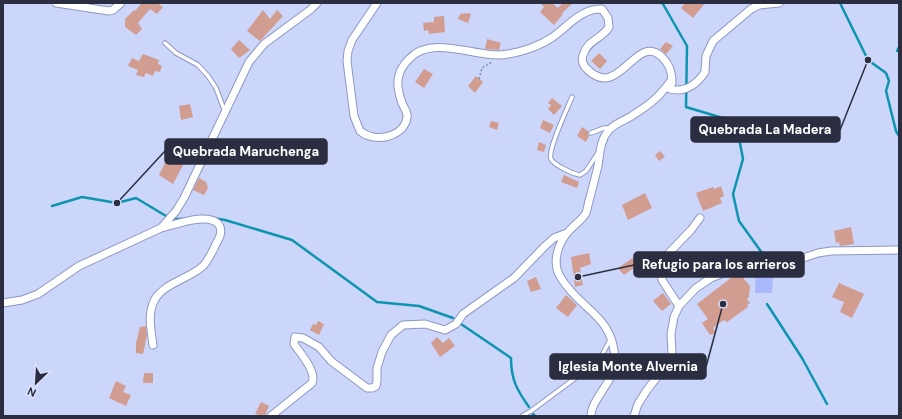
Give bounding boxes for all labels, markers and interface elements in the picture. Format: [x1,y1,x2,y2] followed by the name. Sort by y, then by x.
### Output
[691,117,840,142] callout: Quebrada La Madera
[698,121,832,138] text: Quebrada La Madera
[165,139,327,164] callout: Quebrada Maruchenga
[173,143,319,160] text: Quebrada Maruchenga
[634,252,804,277] callout: Refugio para los arrieros
[642,256,796,273] text: Refugio para los arrieros
[550,354,706,379] callout: Iglesia Monte Alvernia
[558,358,698,375] text: Iglesia Monte Alvernia
[16,363,56,403] north arrow
[25,384,38,400] text: N

